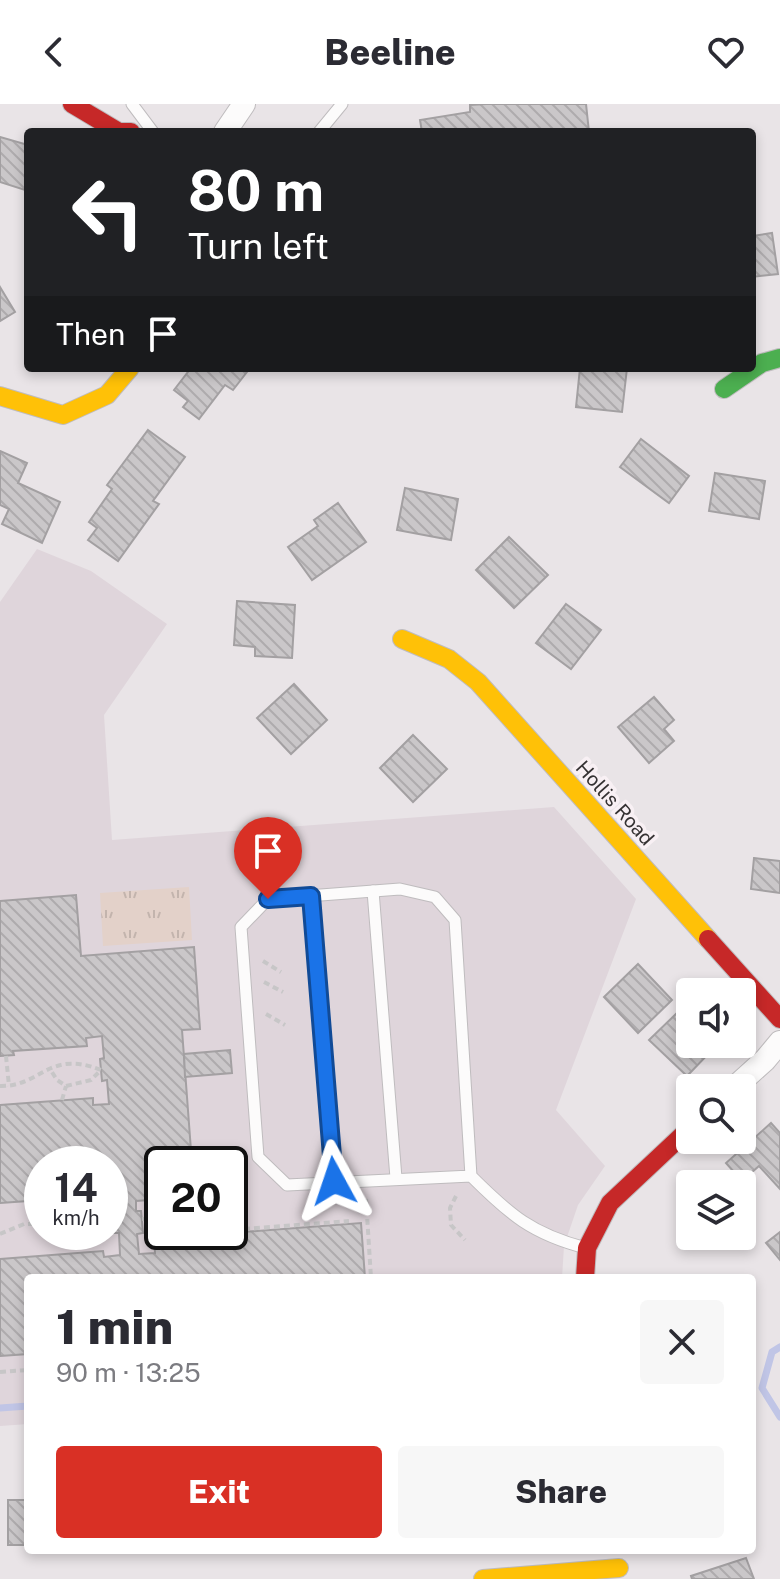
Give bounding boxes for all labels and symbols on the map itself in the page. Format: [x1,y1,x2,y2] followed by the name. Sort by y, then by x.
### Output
[571,756,659,850] street label: Hollis Road
[234,817,302,899] pin
[292,1139,376,1223] position arrow
[144,1146,248,1250] speed limit sign: 20

